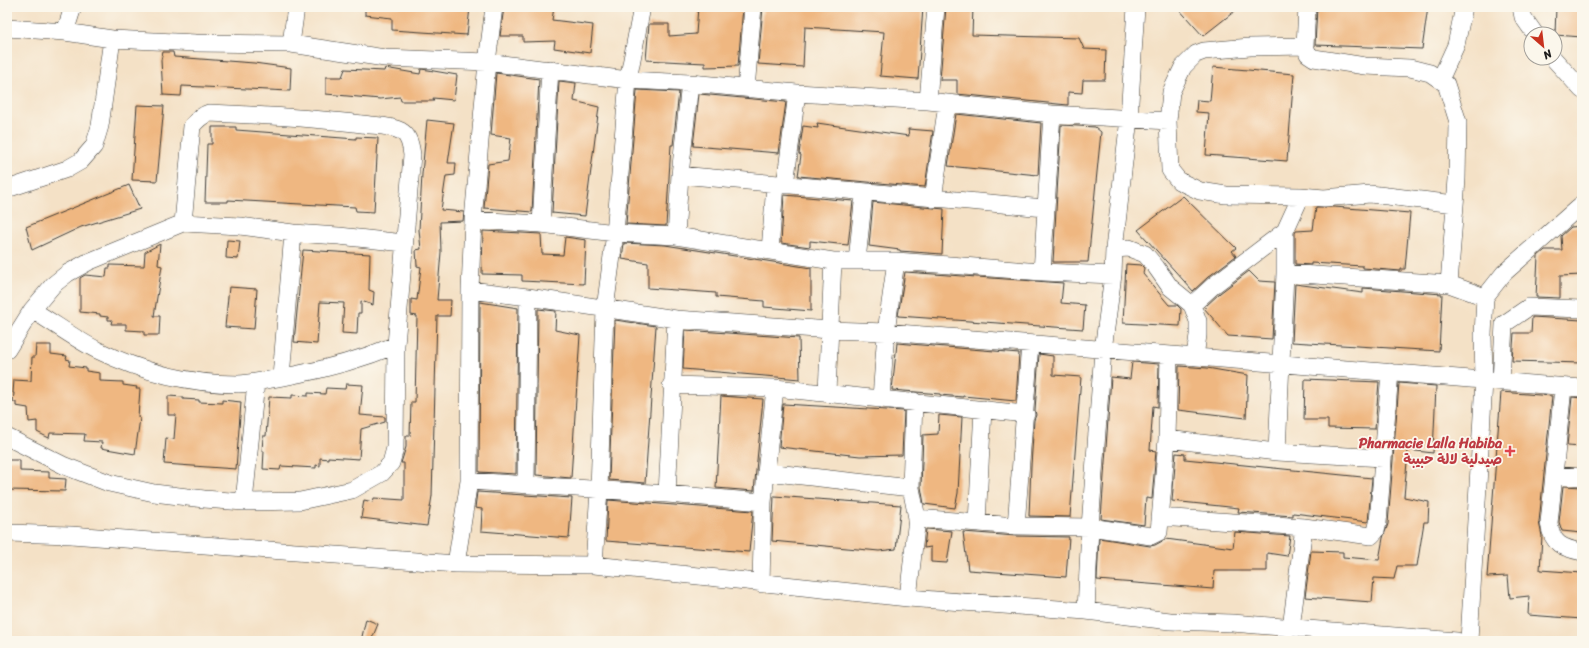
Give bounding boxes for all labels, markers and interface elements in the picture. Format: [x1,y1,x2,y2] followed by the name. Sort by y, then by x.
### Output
[1523,26,1563,66] north arrow
[1539,44,1556,65] text: N
[1359,431,1503,472] place label: Pharmacie Lalla Habiba صيدلية لالة حبيبة
[1505,446,1515,456] marker: Pharmacie Lalla Habiba صيدلية لالة حبيبة

